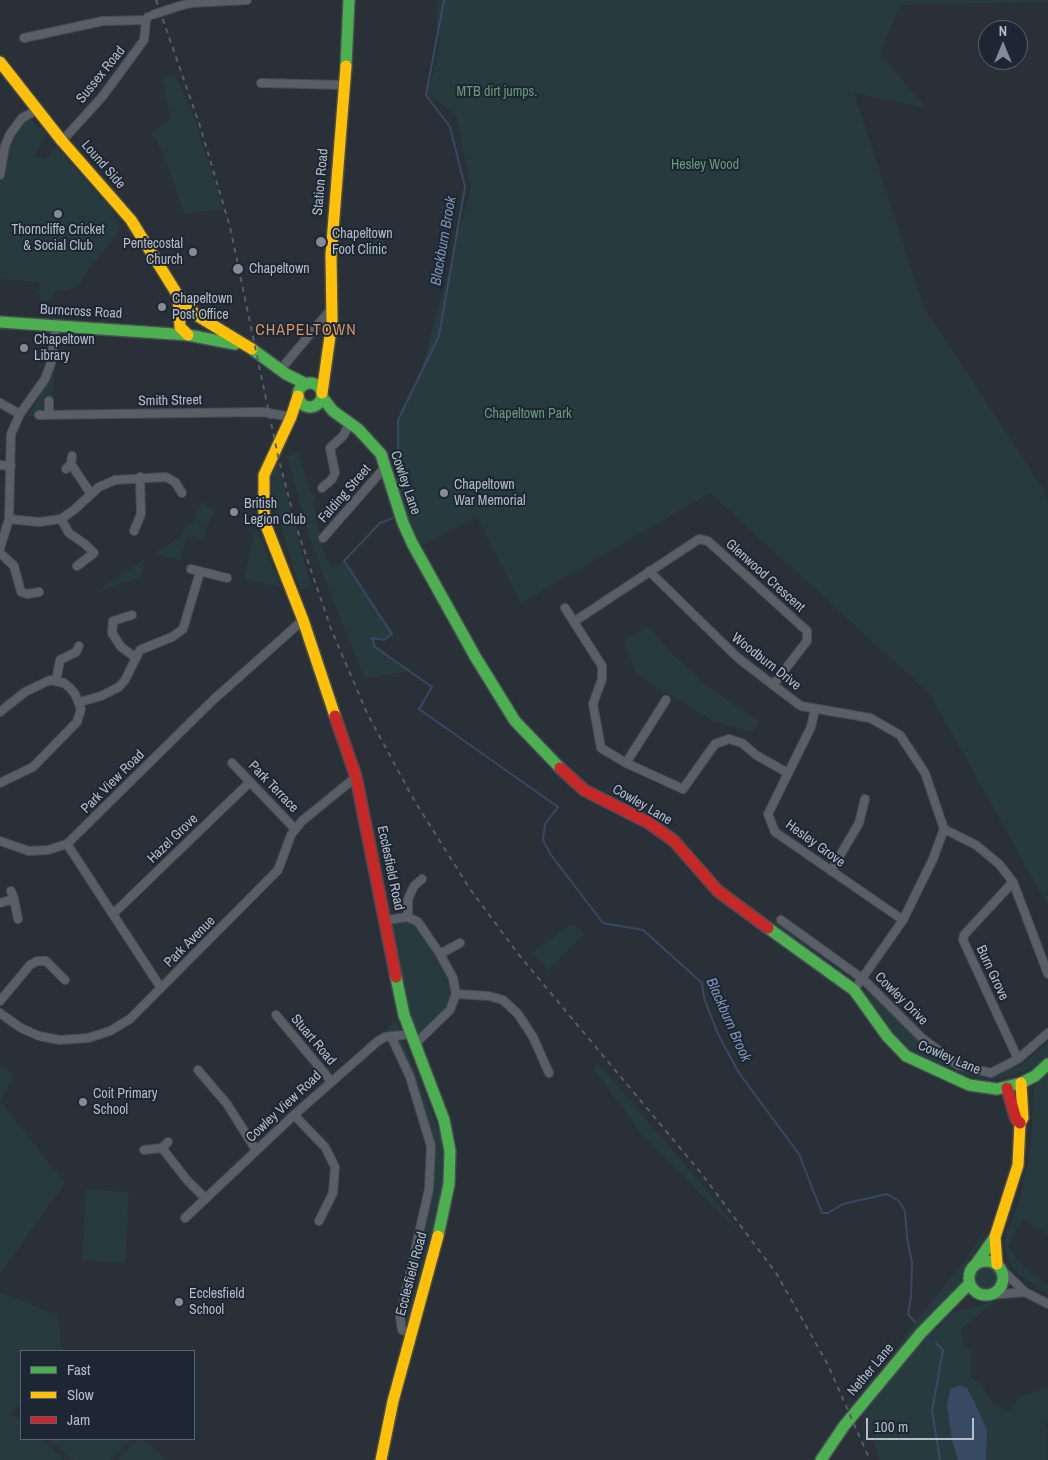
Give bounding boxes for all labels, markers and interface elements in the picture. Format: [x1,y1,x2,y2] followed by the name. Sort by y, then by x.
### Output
[978,20,1028,70] north arrow
[999,22,1007,40] text: N
[73,43,129,107] street label: Sussex Road
[456,84,538,100] park label: MTB dirt jumps.
[77,137,129,193] street label: Lound Side
[310,148,332,216] street label: Station Road
[671,157,739,173] park label: Hesley Wood
[427,195,461,287] water label: Blackburn Brook
[52,208,64,220] marker: Thorncliffe Cricket & Social Club
[11,222,105,254] place label: Thorncliffe Cricket & Social Club
[332,226,393,258] place label: Chapeltown Foot Clinic
[314,235,328,249] marker: Chapeltown Foot Clinic
[123,236,183,268] place label: Pentecostal Church
[187,246,199,258] marker: Pentecostal Church
[249,261,310,277] place label: Chapeltown
[231,262,245,276] marker: Chapeltown
[172,291,233,324] place label: Chapeltown Post Office
[39,301,123,323] street label: Burncross Road
[156,301,168,313] marker: Chapeltown Post Office
[254,321,358,341] district label: CHAPELTOWN
[34,332,95,364] place label: Chapeltown Library
[18,342,30,354] marker: Chapeltown Library
[138,392,202,410] street label: Smith Street
[484,406,572,422] park label: Chapeltown Park
[386,449,424,517] street label: Cowley Lane
[315,461,375,527] street label: Falding Street
[454,477,526,510] place label: Chapeltown War Memorial
[438,487,450,499] marker: Chapeltown War Memorial
[244,496,306,528] place label: British Legion Club
[228,506,240,518] marker: British Legion Club
[722,536,808,616] street label: Glenwood Crescent
[728,630,804,694] street label: Woodburn Drive
[78,747,148,817] street label: Park View Road
[244,758,302,816] street label: Park Terrace
[609,781,675,829] street label: Cowley Lane
[144,811,202,867] street label: Hazel Grove
[782,817,848,871] street label: Hesley Grove
[373,824,407,912] street label: Ecclesfield Road
[161,913,219,971] street label: Park Avenue
[972,943,1012,1003] street label: Burn Grove
[871,969,931,1029] street label: Cowley Drive
[701,975,755,1065] water label: Blackburn Brook
[287,1011,339,1069] street label: Stuart Road
[915,1037,983,1079] street label: Cowley Lane
[243,1068,325,1146] street label: Cowley View Road
[93,1086,157,1118] place label: Coit Primary School
[77,1096,89,1108] marker: Coit Primary School
[393,1230,431,1318] street label: Ecclesfield Road
[189,1286,245,1318] place label: Ecclesfield School
[173,1296,185,1308] marker: Ecclesfield School
[844,1340,898,1400] street label: Nether Lane
[20,1350,195,1440] legend
[67,1359,90,1380] text: Fast
[67,1384,94,1405] text: Slow
[868,1408,976,1440] scale bar
[67,1409,90,1430] text: Jam
[874,1416,908,1437] text: 100 m

